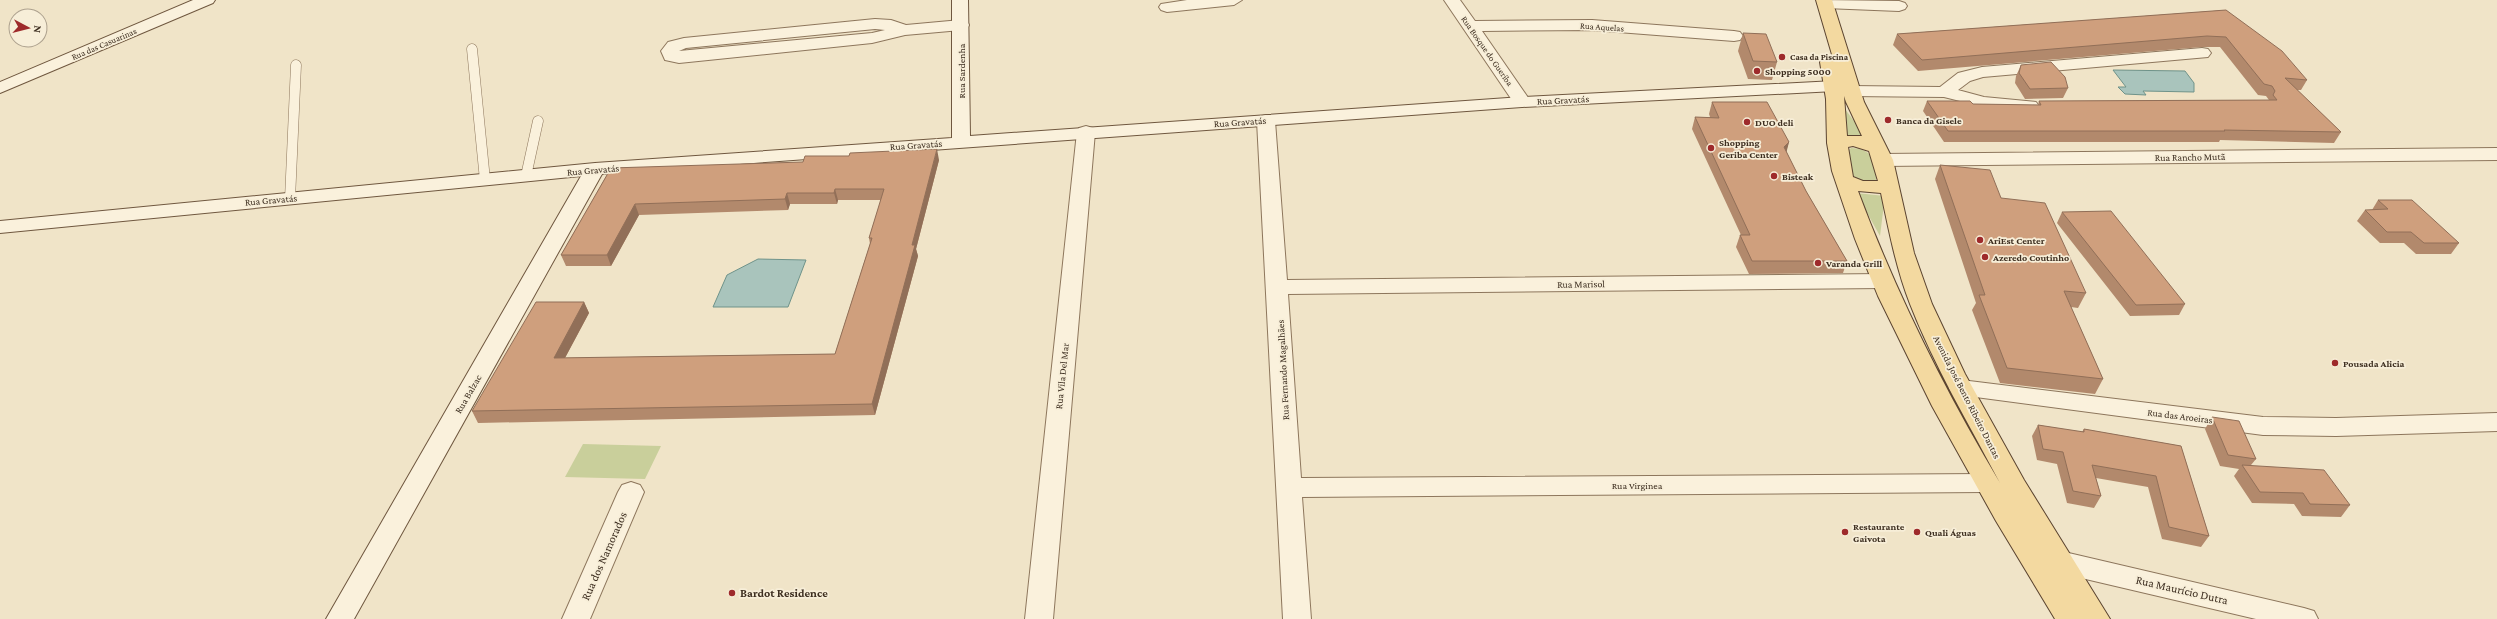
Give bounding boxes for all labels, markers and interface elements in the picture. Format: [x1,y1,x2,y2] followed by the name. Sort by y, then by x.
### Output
[8,8,48,48] north arrow
[1459,14,1515,88] street label: Rua Bosque do Gueriba
[1580,20,1625,34] street label: Rua Aquelas
[31,25,44,34] text: N
[70,26,138,62] street label: Rua das Casuarinas
[956,43,967,98] street label: Rua Sardenha
[1777,52,1787,62] marker: Casa da Piscina
[1790,52,1849,62] place label: Casa da Piscina
[1752,66,1762,76] marker: Shopping 5000
[1765,66,1831,77] place label: Shopping 5000
[1537,93,1590,107] street label: Rua Gravatás
[1213,115,1267,129] street label: Rua Gravatás
[1883,115,1893,125] marker: Banca da Gisele
[1896,115,1962,126] place label: Banca da Gisele
[1742,117,1752,127] marker: DUO deli
[1755,117,1794,128] place label: DUO deli
[1719,137,1778,160] place label: Shopping Geriba Center
[889,138,943,152] street label: Rua Gravatás
[1706,143,1716,153] marker: Shopping Geriba Center
[2155,151,2226,163] street label: Rua Rancho Mutã
[566,162,620,178] street label: Rua Gravatás
[1769,171,1779,181] marker: Bisteak
[1782,171,1814,182] place label: Bisteak
[244,192,298,208] street label: Rua Gravatás
[1975,235,1985,245] marker: AriEst Center
[1987,235,2045,246] place label: AriEst Center
[1980,252,1990,262] marker: Azeredo Coutinho
[1992,252,2069,263] place label: Azeredo Coutinho
[1813,258,1823,268] marker: Varanda Grill
[1825,258,1882,269] place label: Varanda Grill
[1557,278,1605,290] street label: Rua Marisol
[1275,319,1291,421] street label: Rua Fernando Magalhães
[1931,334,2003,460] street label: Avenida José Bento Ribeiro Dantas
[1053,342,1071,410] street label: Rua Vila Del Mar
[2330,358,2340,368] marker: Pousada Alicia
[2343,358,2405,369] place label: Pousada Alicia
[452,372,484,415] street label: Rua Balzac
[2147,407,2213,425] street label: Rua das Aroeiras
[1612,480,1663,491] street label: Rua Virginea
[578,509,630,602] street label: Rua dos Namorados
[1853,521,1905,544] place label: Restaurante Gaivota
[1840,527,1850,537] marker: Restaurante Gaivota
[1912,527,1922,537] marker: Quali Águas
[1925,527,1976,538] place label: Quali Águas
[2135,573,2230,608] street label: Rua Maurício Dutra
[740,586,828,600] place label: Bardot Residence
[727,588,737,598] marker: Bardot Residence

